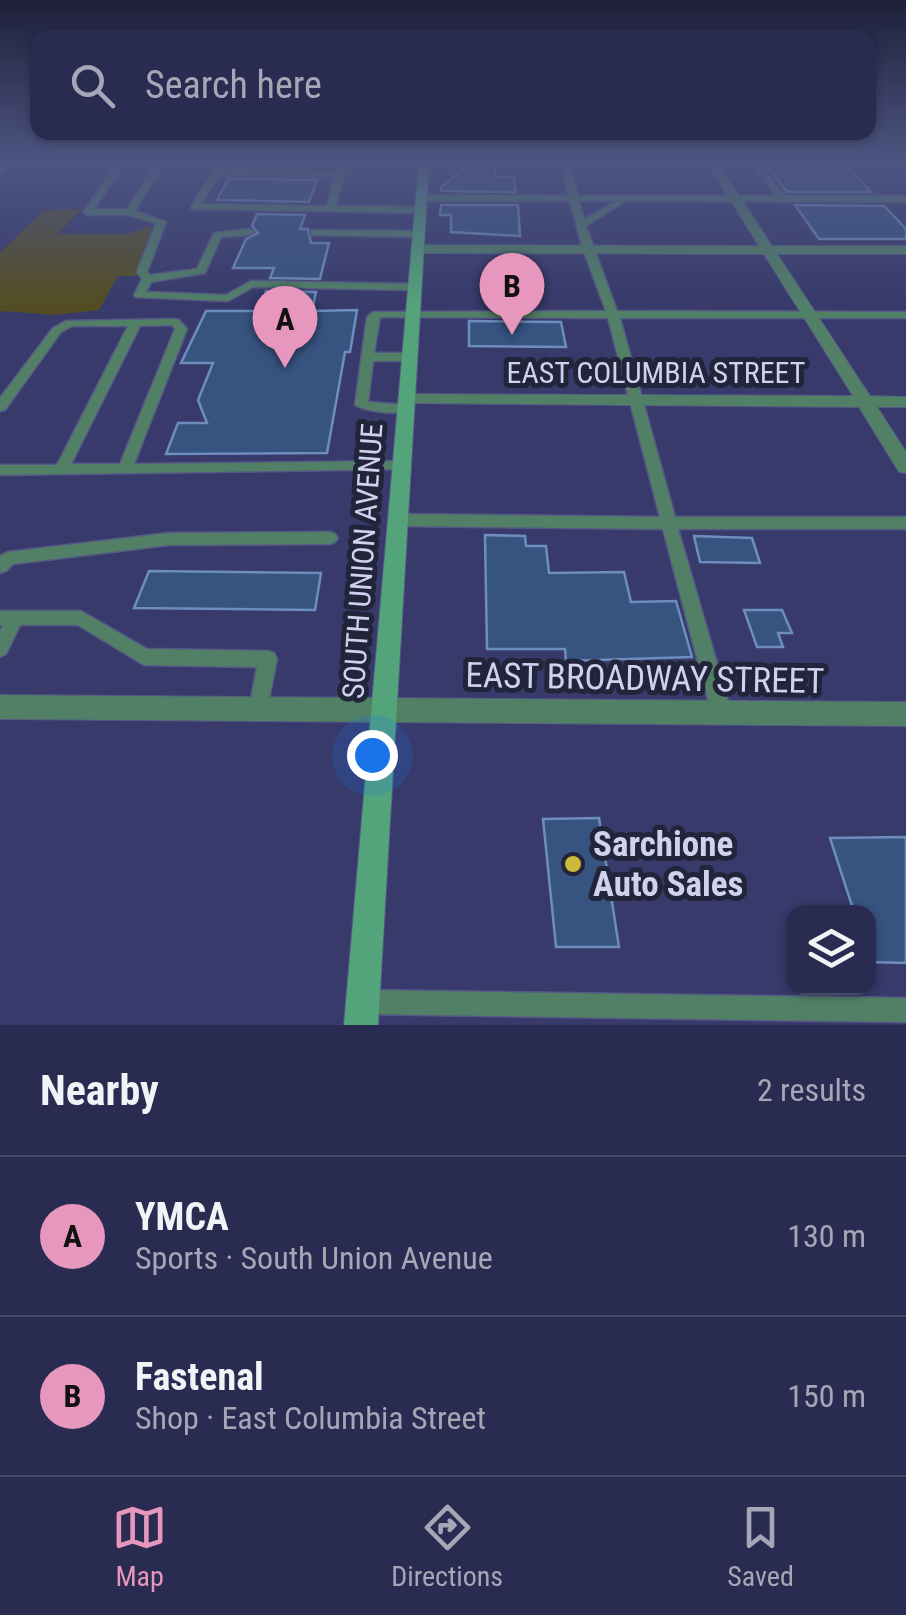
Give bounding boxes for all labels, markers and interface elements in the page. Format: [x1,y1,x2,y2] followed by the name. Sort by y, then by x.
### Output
[30,30,876,140] search box
[65,58,120,113] icon: search
[145,63,322,107] text: Search here
[480,252,544,335] pin: B
[252,286,318,368] pin: A
[507,355,805,390] street label: EAST COLUMBIA STREET
[335,422,390,700] street label: SOUTH UNION AVENUE
[465,655,825,702] street label: EAST BROADWAY STREET
[347,730,398,781] your location
[593,824,743,905] place label: Sarchione Auto Sales
[562,853,584,875] marker: Sarchione Auto Sales
[786,905,876,995] map controls
[786,905,876,995] button: layers
[40,1066,159,1115] text: Nearby
[757,1071,866,1109] text: 2 results
[135,1195,229,1239] text: YMCA
[63,1217,82,1255] text: A
[787,1217,866,1255] text: 130 m
[135,1239,493,1277] text: Sports · South Union Avenue
[135,1355,264,1399] text: Fastenal
[64,1377,81,1415] text: B
[787,1377,866,1415] text: 150 m
[135,1399,486,1437] text: Shop · East Columbia Street
[112,1500,167,1593] tab: Map
[391,1500,503,1593] tab: Directions
[727,1500,794,1593] tab: Saved

